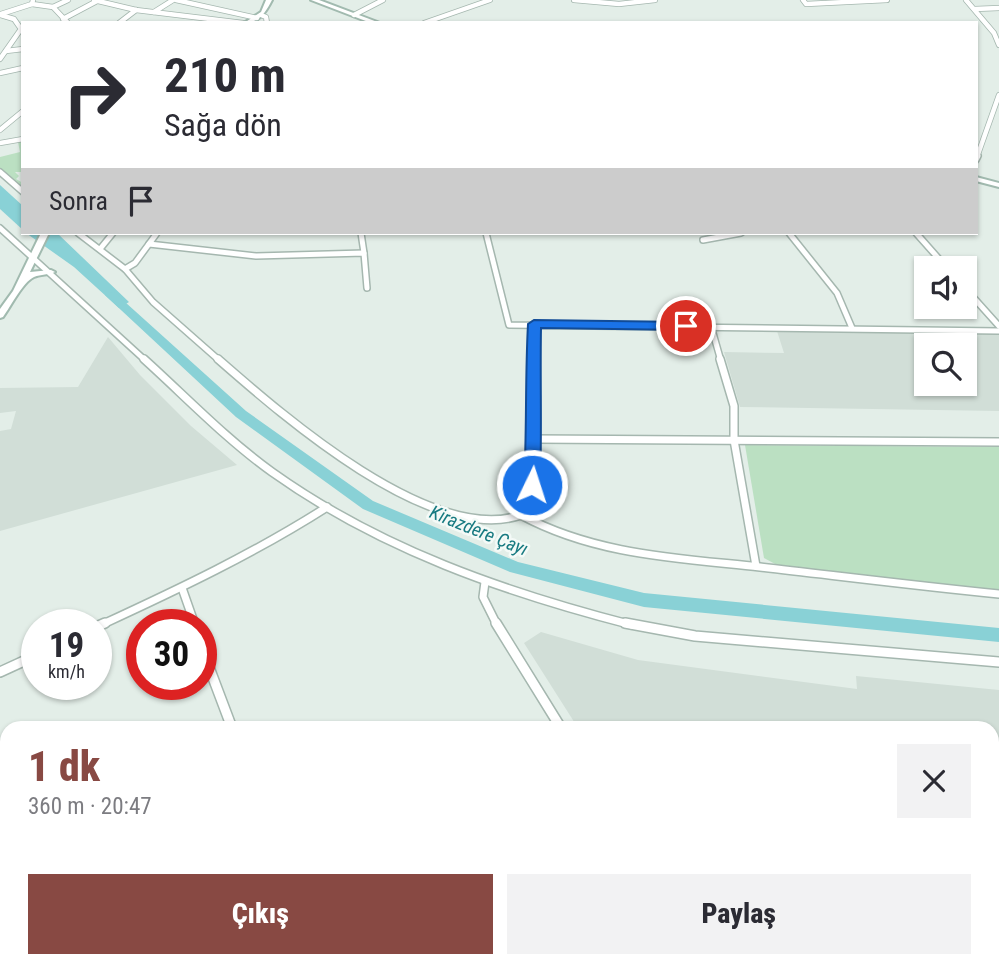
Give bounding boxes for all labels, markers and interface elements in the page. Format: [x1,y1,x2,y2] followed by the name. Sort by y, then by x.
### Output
[164,47,286,104] text: 210 m
[49,49,140,140] icon: right
[164,106,282,144] text: Sağa dön
[122,182,160,220] icon: arrive
[49,186,108,216] text: Sonra
[914,256,977,396] map controls
[914,256,977,319] button: sound
[656,296,716,356] pin
[667,307,705,345] icon: arrive
[914,333,977,396] button: search
[495,448,569,522] position arrow
[426,500,531,561] water label: Kirazdere Çayı
[126,609,217,700] speed limit sign: 30
[49,625,84,666] text: 19
[48,661,85,682] text: km/h
[28,742,100,791] text: 1 dk
[897,744,971,818] button: close
[28,793,152,820] text: 360 m · 20:47
[28,874,493,954] button: Çıkış
[507,874,971,954] button: Paylaş

